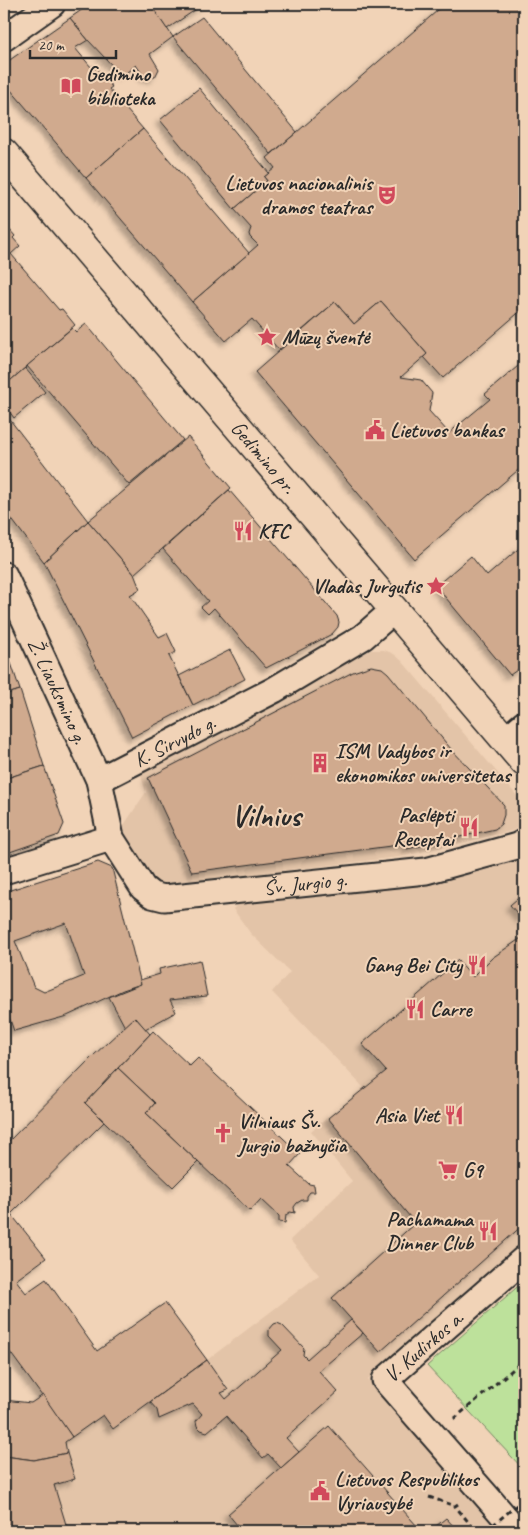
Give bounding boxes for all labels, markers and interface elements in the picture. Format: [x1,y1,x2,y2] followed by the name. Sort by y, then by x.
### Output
[30,28,116,60] scale bar
[38,36,65,55] text: 20 m
[86,61,156,111] place label: Gedimino biblioteka
[60,75,82,97] library icon: Gedimino biblioteka
[225,170,375,220] place label: Lietuvos nacionalinis dramos teatras
[376,184,398,206] theatre icon: Lietuvos nacionalinis dramos teatras
[282,324,371,350] place label: Mūzų šventė
[256,326,278,348] place icon: Mūzų šventė
[225,415,303,500] street label: Gedimino pr.
[390,417,506,443] place label: Lietuvos bankas
[364,419,386,441] public building icon: Lietuvos bankas
[258,518,292,544] place label: KFC
[232,520,254,542] restaurant icon: KFC
[312,573,424,599] place label: Vladas Jurgutis
[425,575,447,597] place icon: Vladas Jurgutis
[22,634,94,749] street label: Ž. Liauksmino g.
[129,709,221,773] street label: K. Sirvydo g.
[335,738,513,788] place label: ISM Vadybos ir ekonomikos universitetas
[309,752,331,774] building icon: ISM Vadybos ir ekonomikos universitetas
[231,796,304,835] district label: Vilnius
[393,802,457,852] place label: Paslėpti Receptai
[458,816,480,838] restaurant icon: Paslėpti Receptai
[262,866,349,901] street label: Šv. Jurgio g.
[364,952,464,979] place label: Gang Bei City
[466,954,488,976] restaurant icon: Gang Bei City
[430,996,474,1022] place label: Carre
[404,998,426,1020] restaurant icon: Carre
[375,1102,441,1128] place label: Asia Viet
[443,1104,465,1126] restaurant icon: Asia Viet
[236,1108,348,1159] place label: Vilniaus Šv. Jurgio bažnyčia
[212,1122,234,1144] church icon: Vilniaus Šv. Jurgio bažnyčia
[463,1157,485,1183] place label: G9
[437,1159,459,1181] supermarket icon: G9
[386,1206,475,1256] place label: Pachamama Dinner Club
[477,1220,499,1242] restaurant icon: Pachamama Dinner Club
[379,1304,470,1388] street label: V. Kudirkos a.
[335,1466,481,1516] place label: Lietuvos Respublikos Vyriausybė
[309,1480,331,1502] public building icon: Lietuvos Respublikos Vyriausybė

